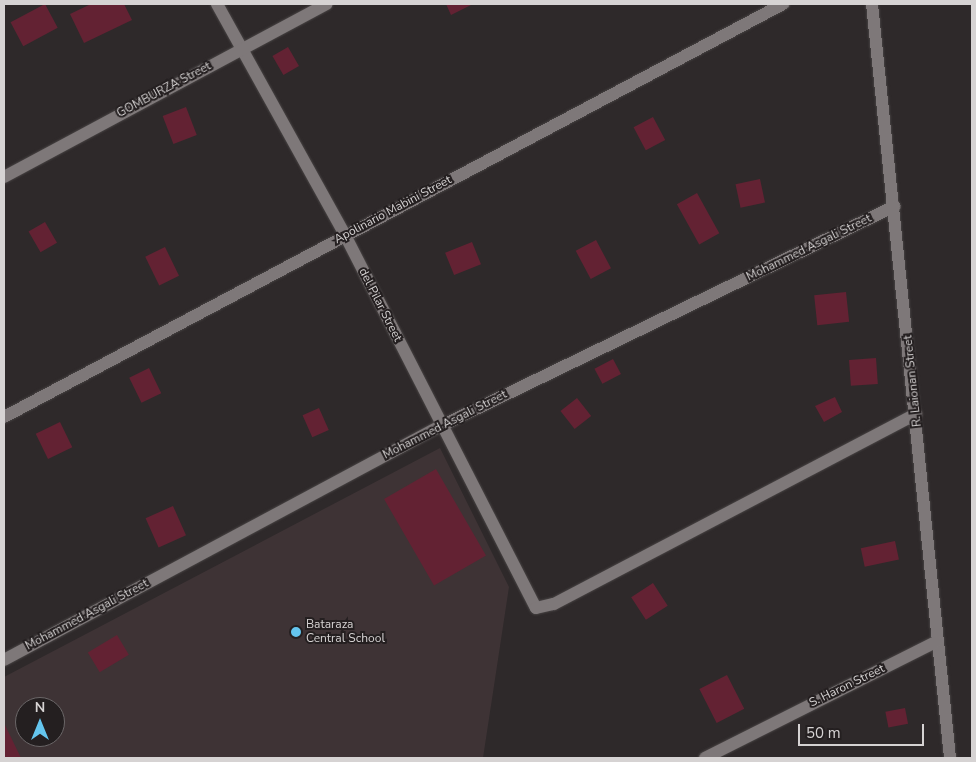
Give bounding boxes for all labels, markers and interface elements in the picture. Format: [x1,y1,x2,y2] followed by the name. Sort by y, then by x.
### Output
[114,59,214,121] street label: GOMBURZA Street
[332,173,454,247] street label: Apolinario Mabini Street
[744,211,874,285] street label: Mohammed Asgali Street
[355,266,405,344] street label: del Pilar Street
[901,334,925,428] street label: R. Laionan Street
[381,387,509,463] street label: Mohammed Asgali Street
[23,576,151,654] street label: Mohammed Asgali Street
[306,618,385,646] place label: Bataraza Central School
[290,626,302,638] marker: Bataraza Central School
[807,662,887,710] street label: S. Haron Street
[15,697,65,747] north arrow
[35,698,45,717] text: N
[801,714,927,746] scale bar
[806,723,841,743] text: 50 m

